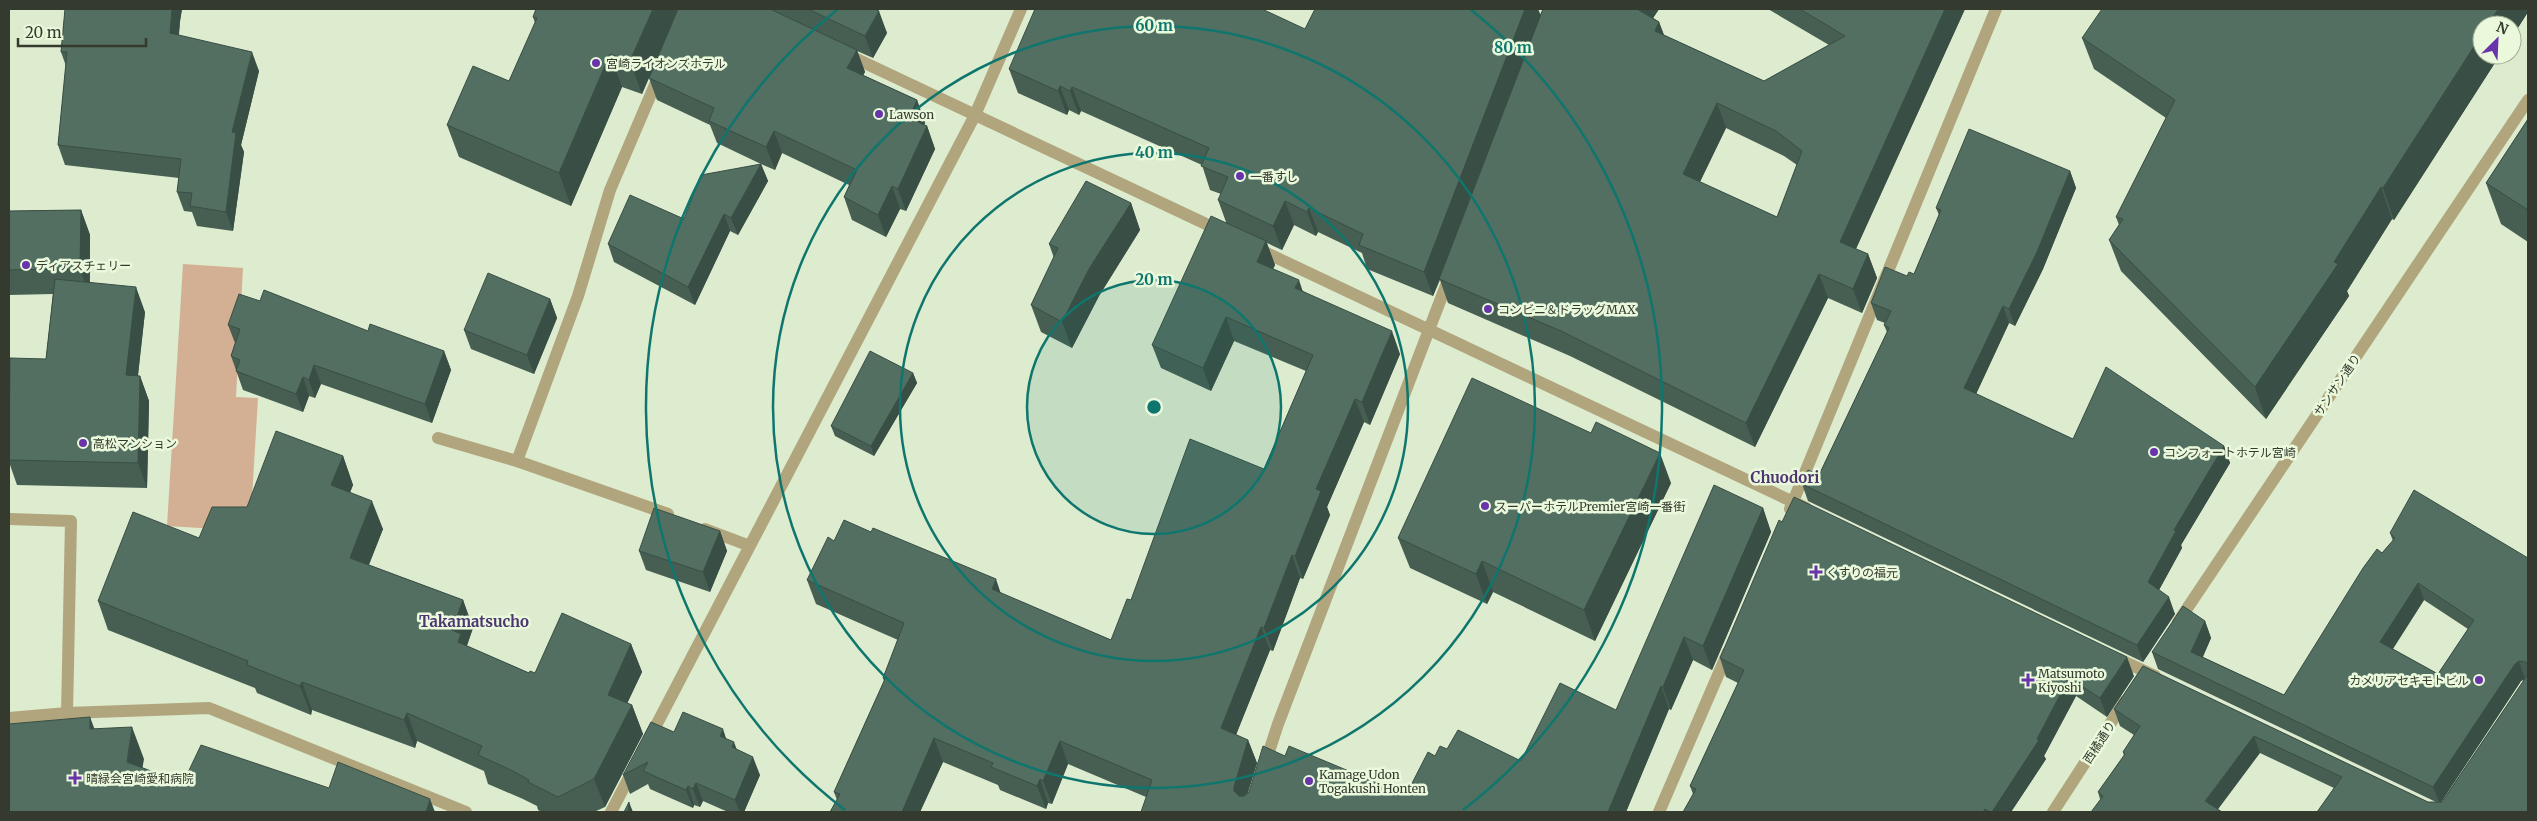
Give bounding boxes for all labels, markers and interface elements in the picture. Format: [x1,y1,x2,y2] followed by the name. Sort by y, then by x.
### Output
[18,15,145,47] scale bar
[2472,15,2522,65] north arrow
[1135,16,1173,35] text: 60 m
[2494,18,2511,39] text: N
[25,23,62,42] text: 20 m
[1494,38,1532,57] text: 80 m
[606,56,726,71] place label: 宮崎ライオンズホテル
[590,57,602,69] marker: 宮崎ライオンズホテル
[889,107,934,122] place label: Lawson
[873,108,885,120] marker: Lawson
[1135,143,1173,162] text: 40 m
[1250,169,1298,184] place label: 一番すし
[1234,170,1246,182] marker: 一番すし
[36,258,131,273] place label: ディアスチェリー
[20,259,32,271] marker: ディアスチェリー
[1135,270,1173,289] text: 20 m
[1498,302,1636,317] place label: コンビニ＆ドラッグMAX
[1482,303,1494,315] marker: コンビニ＆ドラッグMAX
[2311,351,2363,419] street label: サンサン通り
[1145,398,1163,416] centre of rings
[93,436,177,451] place label: 高松マンション
[77,437,89,449] marker: 高松マンション
[2164,445,2296,460] place label: コンフォートホテル宮崎
[2148,446,2160,458] marker: コンフォートホテル宮崎
[1751,468,1819,487] district label: Chuodori
[1495,499,1685,514] place label: スーパーホテルPremier宮崎一番街
[1479,500,1491,512] marker: スーパーホテルPremier宮崎一番街
[1826,565,1898,580] place label: くすりの福元
[1810,566,1822,578] marker: くすりの福元
[419,612,529,631] district label: Takamatsucho
[2038,666,2105,695] place label: Matsumoto Kiyoshi
[2349,673,2469,688] place label: カメリアセキモトビル
[2022,674,2034,686] marker: Matsumoto Kiyoshi
[2473,674,2485,686] marker: カメリアセキモトビル
[2080,718,2118,766] street label: 西橘通り
[1319,767,1426,796] place label: Kamage Udon Togakushi Honten
[68,771,82,785] marker: 晴緑会宮崎愛和病院
[86,771,194,786] place label: 晴緑会宮崎愛和病院
[1303,775,1315,787] marker: Kamage Udon Togakushi Honten

